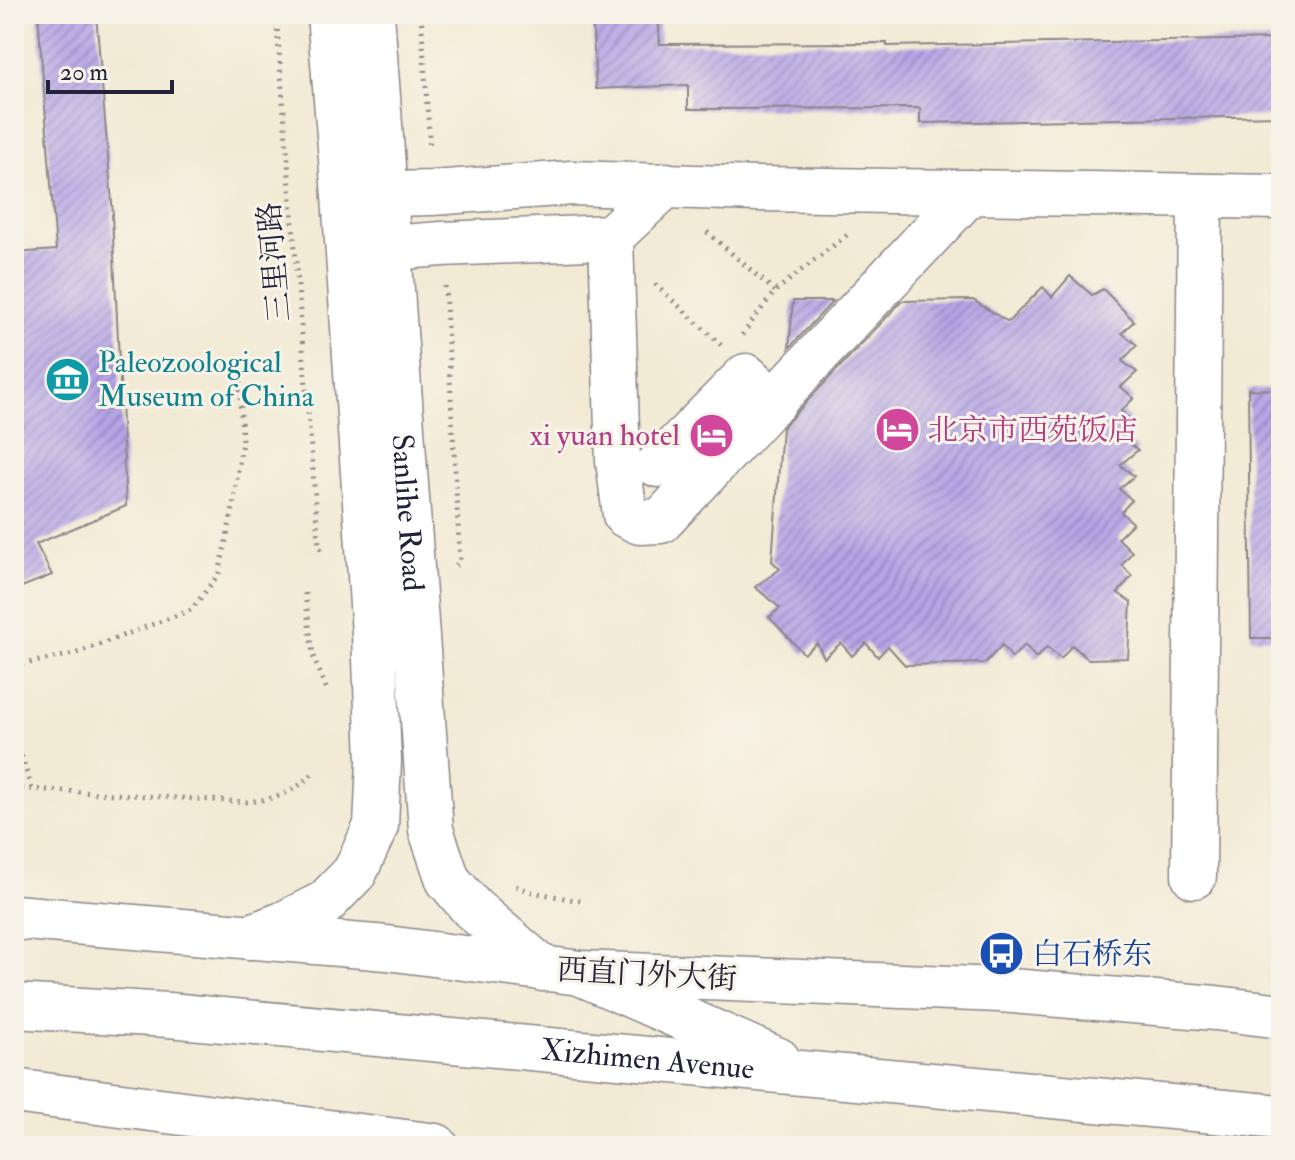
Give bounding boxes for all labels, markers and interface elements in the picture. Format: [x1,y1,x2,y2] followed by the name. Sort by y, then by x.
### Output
[48,44,172,94] scale bar
[60,57,109,88] text: 20 m
[251,201,298,323] street label: 三里河路
[98,344,315,415] place label: Paleozoological Museum of China
[43,355,91,403] museum icon: Paleozoological Museum of China
[873,406,921,454] hotel icon: 北京市西苑饭店
[687,411,735,459] hotel icon: xi yuan hotel
[928,412,1138,449] place label: 北京市西苑饭店
[529,417,680,454] place label: xi yuan hotel
[383,433,432,593] street label: Sanlihe Road
[977,930,1025,978] bus stop icon: 白石桥东
[1032,936,1152,973] place label: 白石桥东
[556,951,738,998] street label: 西直门外大街
[540,1031,756,1088] street label: Xizhimen Avenue

